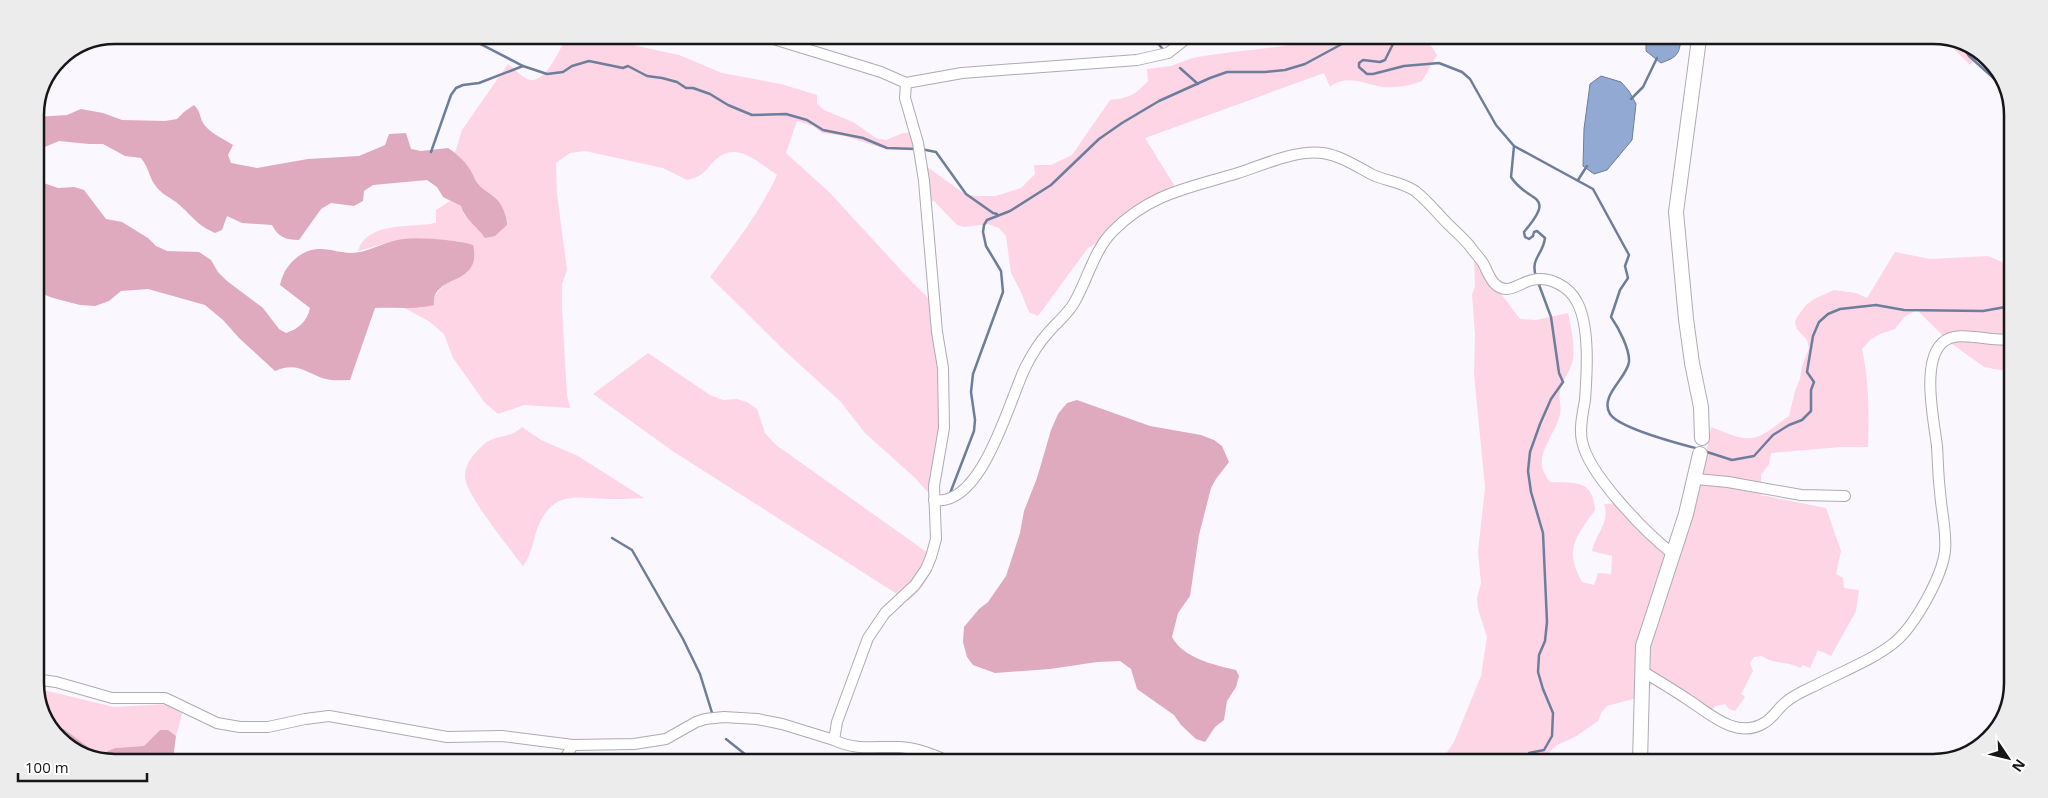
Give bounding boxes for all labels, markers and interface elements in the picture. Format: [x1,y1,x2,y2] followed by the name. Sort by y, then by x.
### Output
[1983,733,2033,783] north arrow
[18,750,146,782] scale bar
[2008,756,2030,776] text: N
[25,757,69,777] text: 100 m

